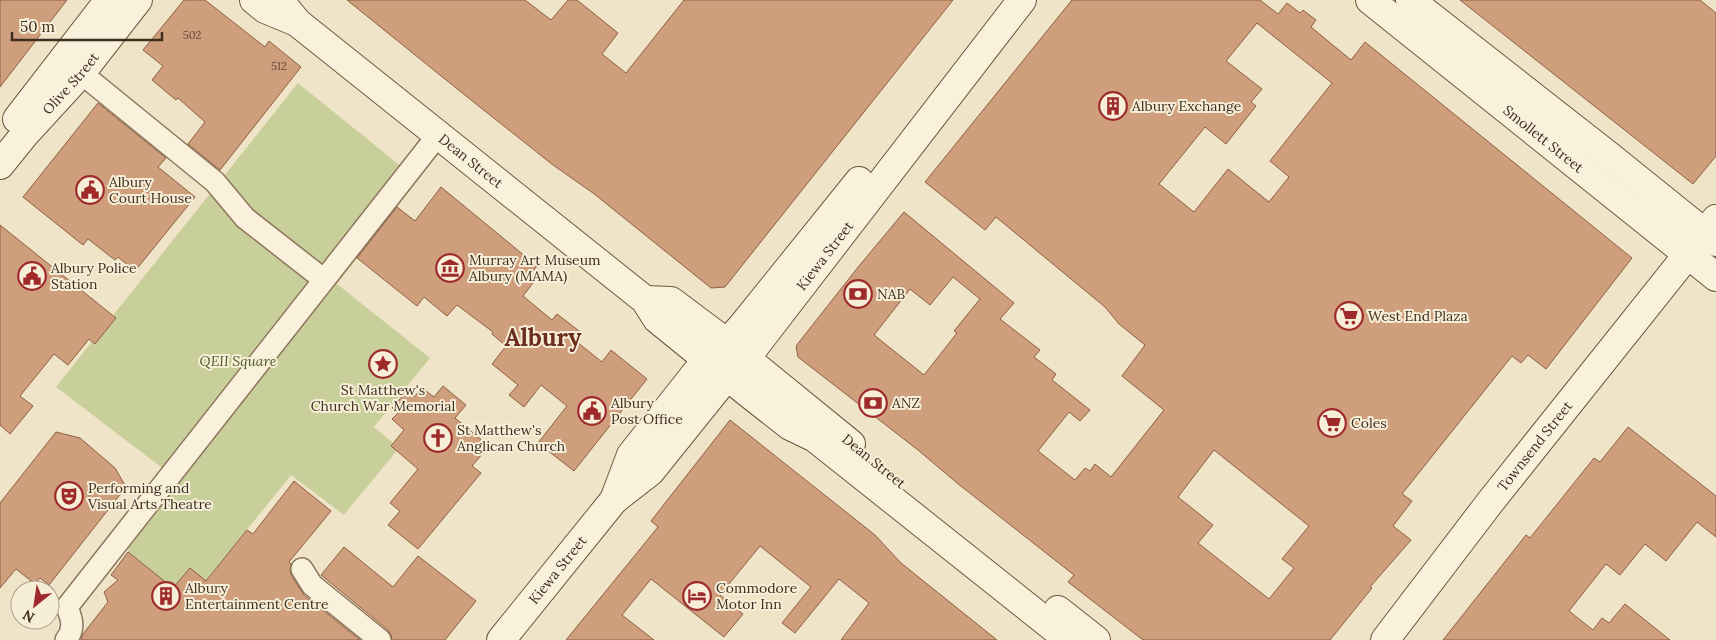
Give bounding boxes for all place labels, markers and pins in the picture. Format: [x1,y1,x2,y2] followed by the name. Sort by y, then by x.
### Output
[1098,91,1128,121] building icon: Albury Exchange
[1131,97,1242,115] place label: Albury Exchange
[108,173,192,207] place label: Albury Court House
[75,175,105,205] public building icon: Albury Court House
[468,251,601,285] place label: Murray Art Museum Albury (MAMA)
[435,253,465,283] museum icon: Murray Art Museum Albury (MAMA)
[50,259,137,293] place label: Albury Police Station
[17,261,47,291] public building icon: Albury Police Station
[843,279,873,309] bank icon: NAB
[877,285,905,303] place label: NAB
[1334,301,1364,331] supermarket icon: West End Plaza
[1368,307,1468,325] place label: West End Plaza
[368,349,398,379] place icon: St Matthew's Church War Memorial
[311,381,455,415] place label: St Matthew's Church War Memorial
[858,388,888,418] bank icon: ANZ
[610,394,683,428] place label: Albury Post Office
[891,394,920,412] place label: ANZ
[577,396,607,426] public building icon: Albury Post Office
[1317,408,1347,438] supermarket icon: Coles
[1351,414,1387,432] place label: Coles
[456,421,565,455] place label: St Matthew's Anglican Church
[423,423,453,453] church icon: St Matthew's Anglican Church
[87,479,212,513] place label: Performing and Visual Arts Theatre
[54,481,84,511] theatre icon: Performing and Visual Arts Theatre
[184,579,329,613] place label: Albury Entertainment Centre
[716,579,798,613] place label: Commodore Motor Inn
[151,581,181,611] building icon: Albury Entertainment Centre
[682,581,712,611] hotel icon: Commodore Motor Inn

